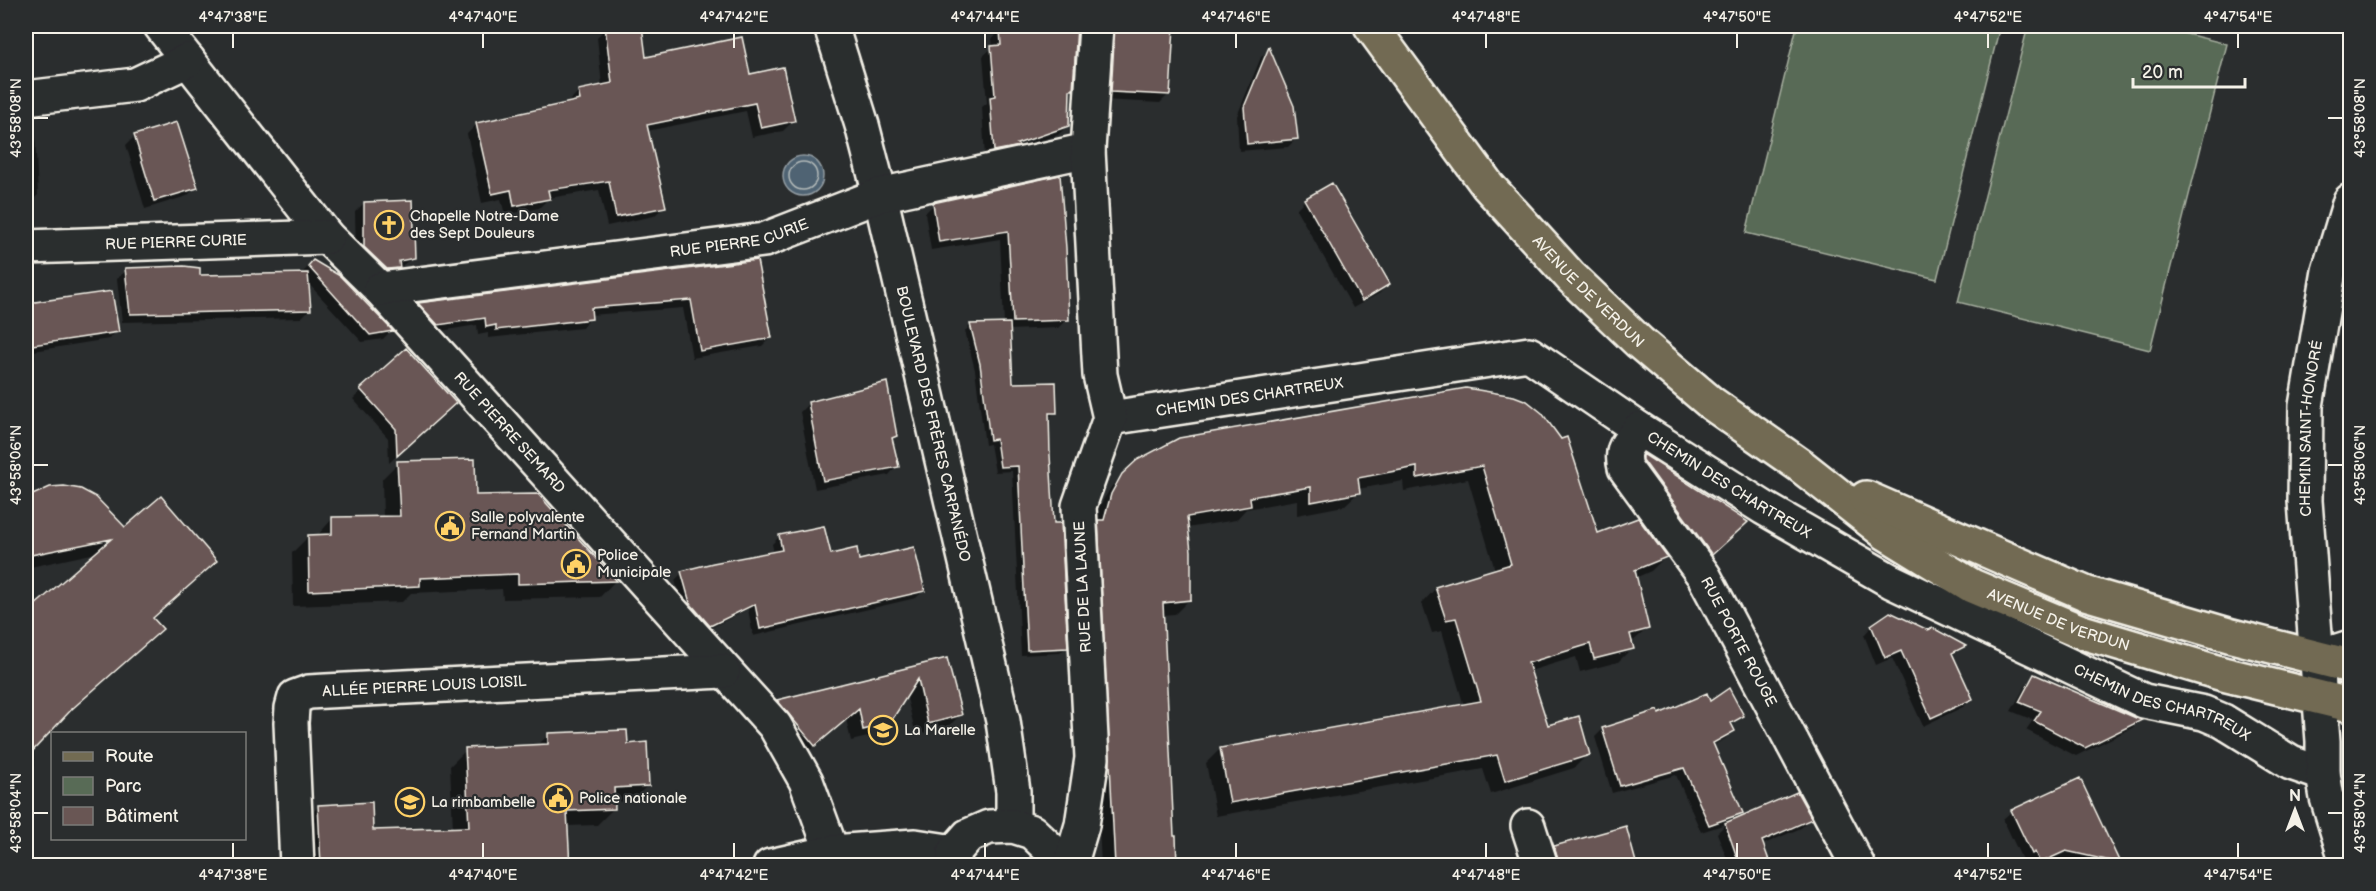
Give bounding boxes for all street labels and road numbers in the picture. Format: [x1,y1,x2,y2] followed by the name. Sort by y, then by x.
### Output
[669,214,811,261] street label: RUE PIERRE CURIE
[105,230,247,254] street label: RUE PIERRE CURIE
[1528,232,1648,352] street label: AVENUE DE VERDUN
[892,284,975,564] street label: BOULEVARD DES FRÈRES CARPANÉDO
[2295,339,2327,517] street label: CHEMIN SAINT-HONORÉ
[450,368,569,497] street label: RUE PIERRE SEMARD
[1155,373,1345,420] street label: CHEMIN DES CHARTREUX
[1644,427,1815,543] street label: CHEMIN DES CHARTREUX
[1070,521,1096,653] street label: RUE DE LA LAUNE
[1697,573,1781,710] street label: RUE PORTE ROUGE
[1985,584,2132,655] street label: AVENUE DE VERDUN
[2070,659,2254,745] street label: CHEMIN DES CHARTREUX
[322,671,527,701] street label: ALLÉE PIERRE LOUIS LOISIL

